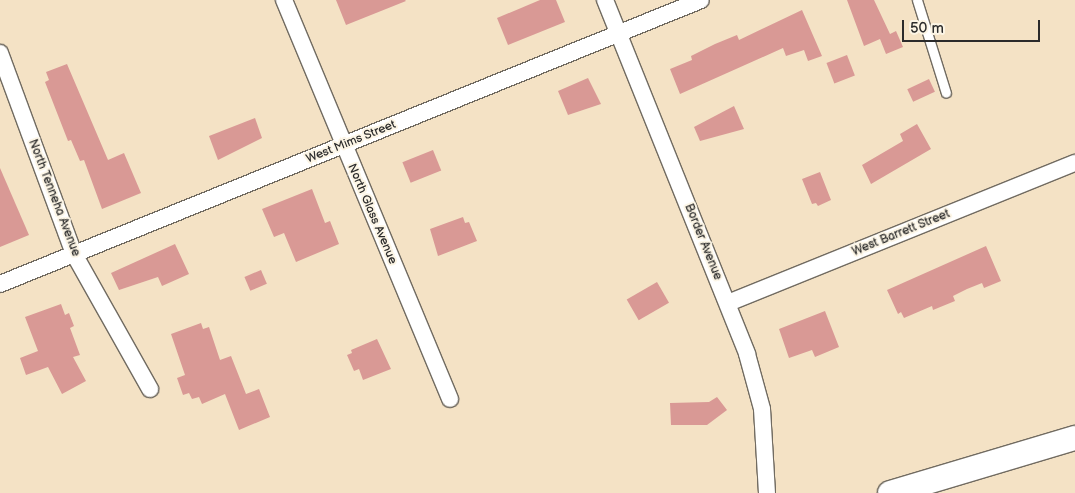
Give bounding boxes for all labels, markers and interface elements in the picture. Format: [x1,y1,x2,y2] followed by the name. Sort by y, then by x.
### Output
[905,10,1042,42] scale bar
[910,19,944,38] text: 50 m
[304,117,398,167] street label: West Mims Street
[25,137,83,259] street label: North Tenneha Avenue
[344,162,400,266] street label: North Glass Avenue
[681,202,725,282] street label: Border Avenue
[850,207,952,259] street label: West Barrett Street

